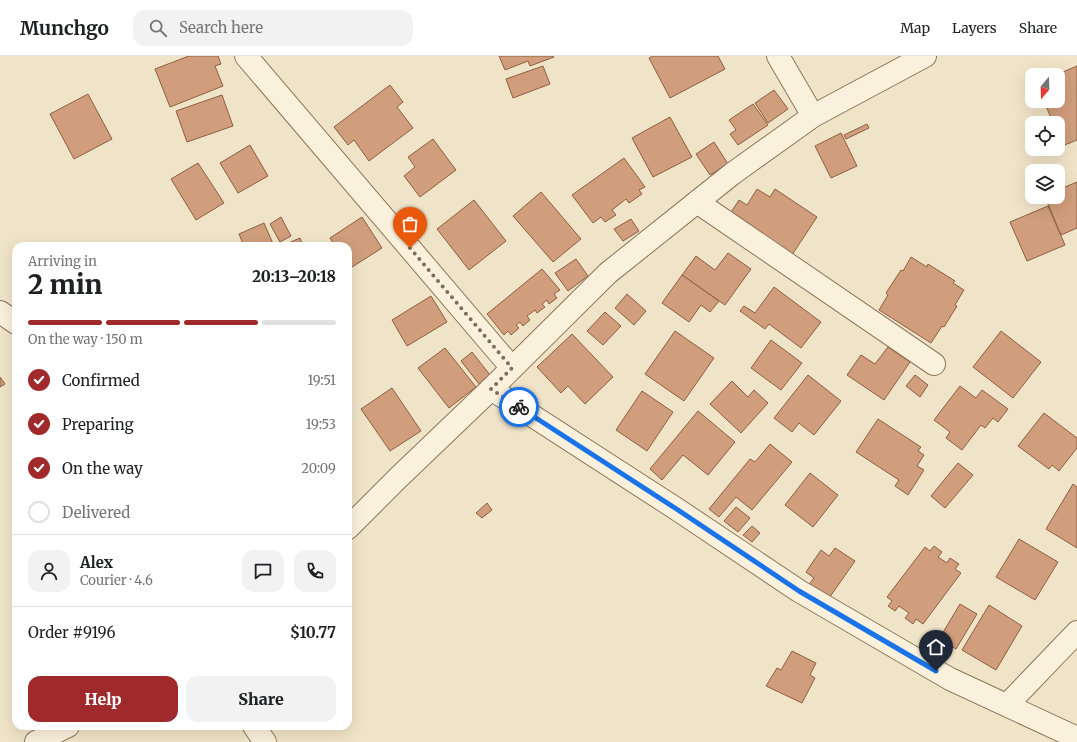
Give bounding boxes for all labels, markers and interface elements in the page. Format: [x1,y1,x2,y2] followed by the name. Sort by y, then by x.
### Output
[133,10,413,46] search box
[20,16,109,40] text: Munchgo
[147,17,169,39] icon: search
[179,18,263,37] text: Search here
[900,19,930,37] text: Map
[952,19,997,37] text: Layers
[1019,19,1057,37] text: Share
[1025,68,1065,108] north arrow
[1025,68,1065,204] map controls
[1025,116,1065,156] button: locate
[1025,164,1065,204] button: layers
[393,207,427,248] pin
[399,213,421,235] icon: bag
[28,253,97,270] text: Arriving in
[252,267,336,286] text: 20:13–20:18
[28,268,102,301] text: 2 min
[28,331,143,348] text: On the way · 150 m
[28,369,50,391] icon: check
[62,371,140,390] text: Confirmed
[307,372,336,389] text: 19:51
[499,387,539,427] courier
[508,396,530,418] icon: bike
[28,413,50,435] icon: check
[62,415,134,434] text: Preparing
[306,416,336,433] text: 19:53
[28,457,50,479] icon: check
[62,459,143,478] text: On the way
[301,460,336,477] text: 20:09
[62,503,130,522] text: Delivered
[28,550,70,592] button: person
[242,550,284,592] button: chat
[294,550,336,592] button: phone
[80,553,113,572] text: Alex
[80,572,153,589] text: Courier · 4.6
[28,623,116,642] text: Order #9196
[290,623,336,642] text: $10.77
[919,630,953,671] pin
[925,636,947,658] icon: home
[28,676,178,722] button: Help
[186,676,336,722] button: Share

